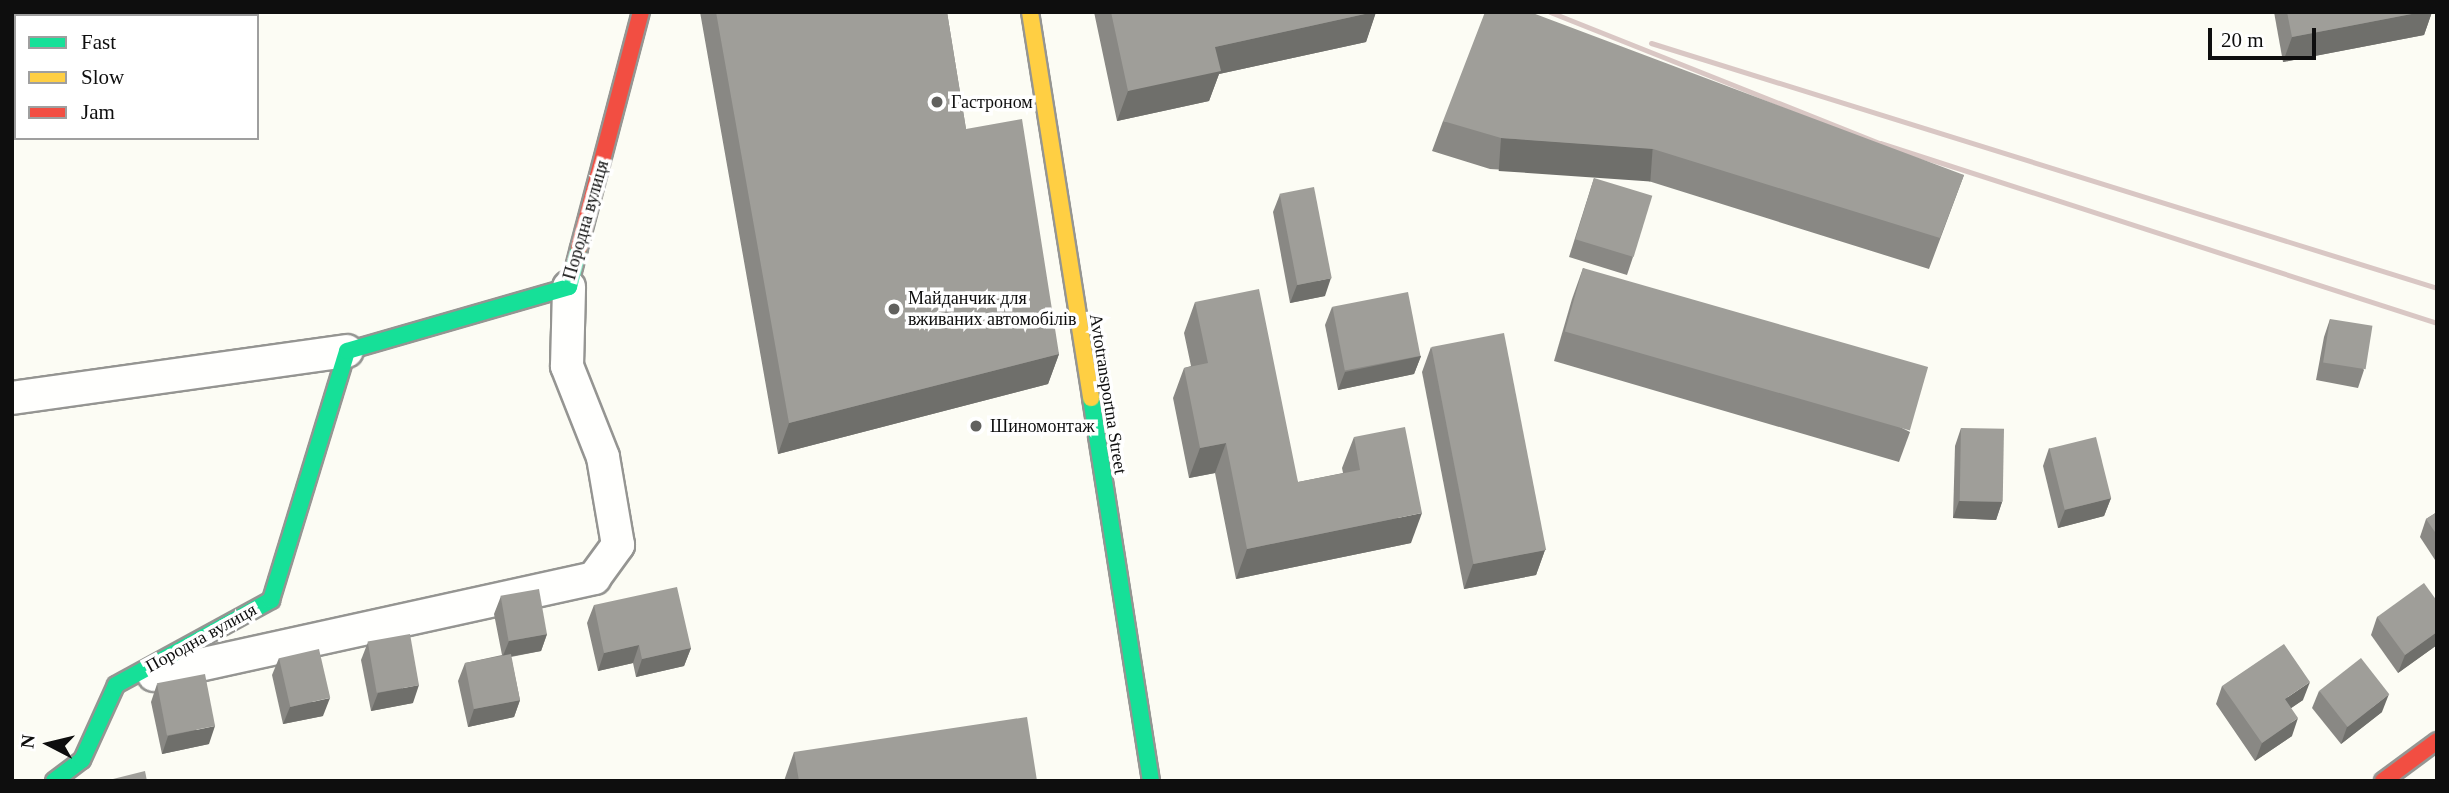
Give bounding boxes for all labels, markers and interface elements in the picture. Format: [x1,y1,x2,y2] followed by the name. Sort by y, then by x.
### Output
[14,14,259,140] legend
[2211,14,2320,58] scale bar
[2221,28,2264,52] text: 20 m
[81,30,116,54] text: Fast
[81,65,124,89] text: Slow
[951,91,1033,113] place label: Гастроном
[929,94,945,110] marker: Гастроном
[81,100,115,124] text: Jam
[559,158,613,282] street label: Породна вулиця
[908,288,1076,330] place label: Майданчик для вживаних автомобілів
[886,301,902,317] marker: Майданчик для вживаних автомобілів
[1085,312,1131,476] street label: Avtotransportna Street
[990,415,1095,437] place label: Шиномонтаж
[968,418,984,434] marker: Шиномонтаж
[142,599,260,677] street label: Породна вулиця
[14,709,84,779] north arrow
[16,733,39,749] text: N

